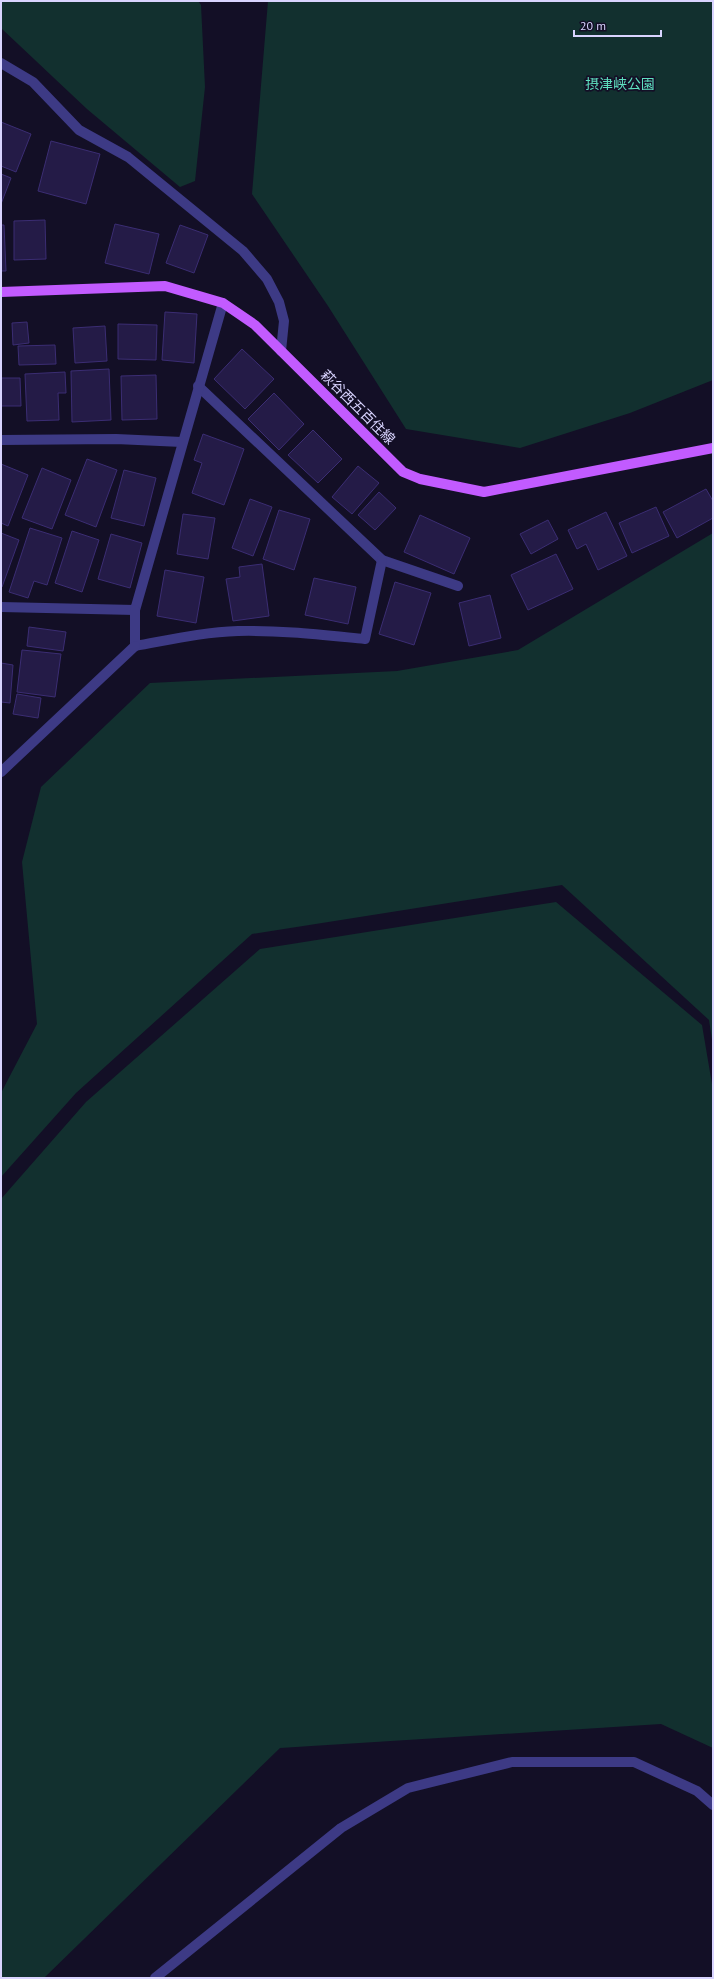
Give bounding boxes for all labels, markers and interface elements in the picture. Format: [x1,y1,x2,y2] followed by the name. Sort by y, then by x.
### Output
[574,12,661,38] scale bar
[580,18,606,33] text: 20 m
[585,75,655,93] park label: 摂津峡公園
[317,366,399,448] street label: 萩谷西五百住線

